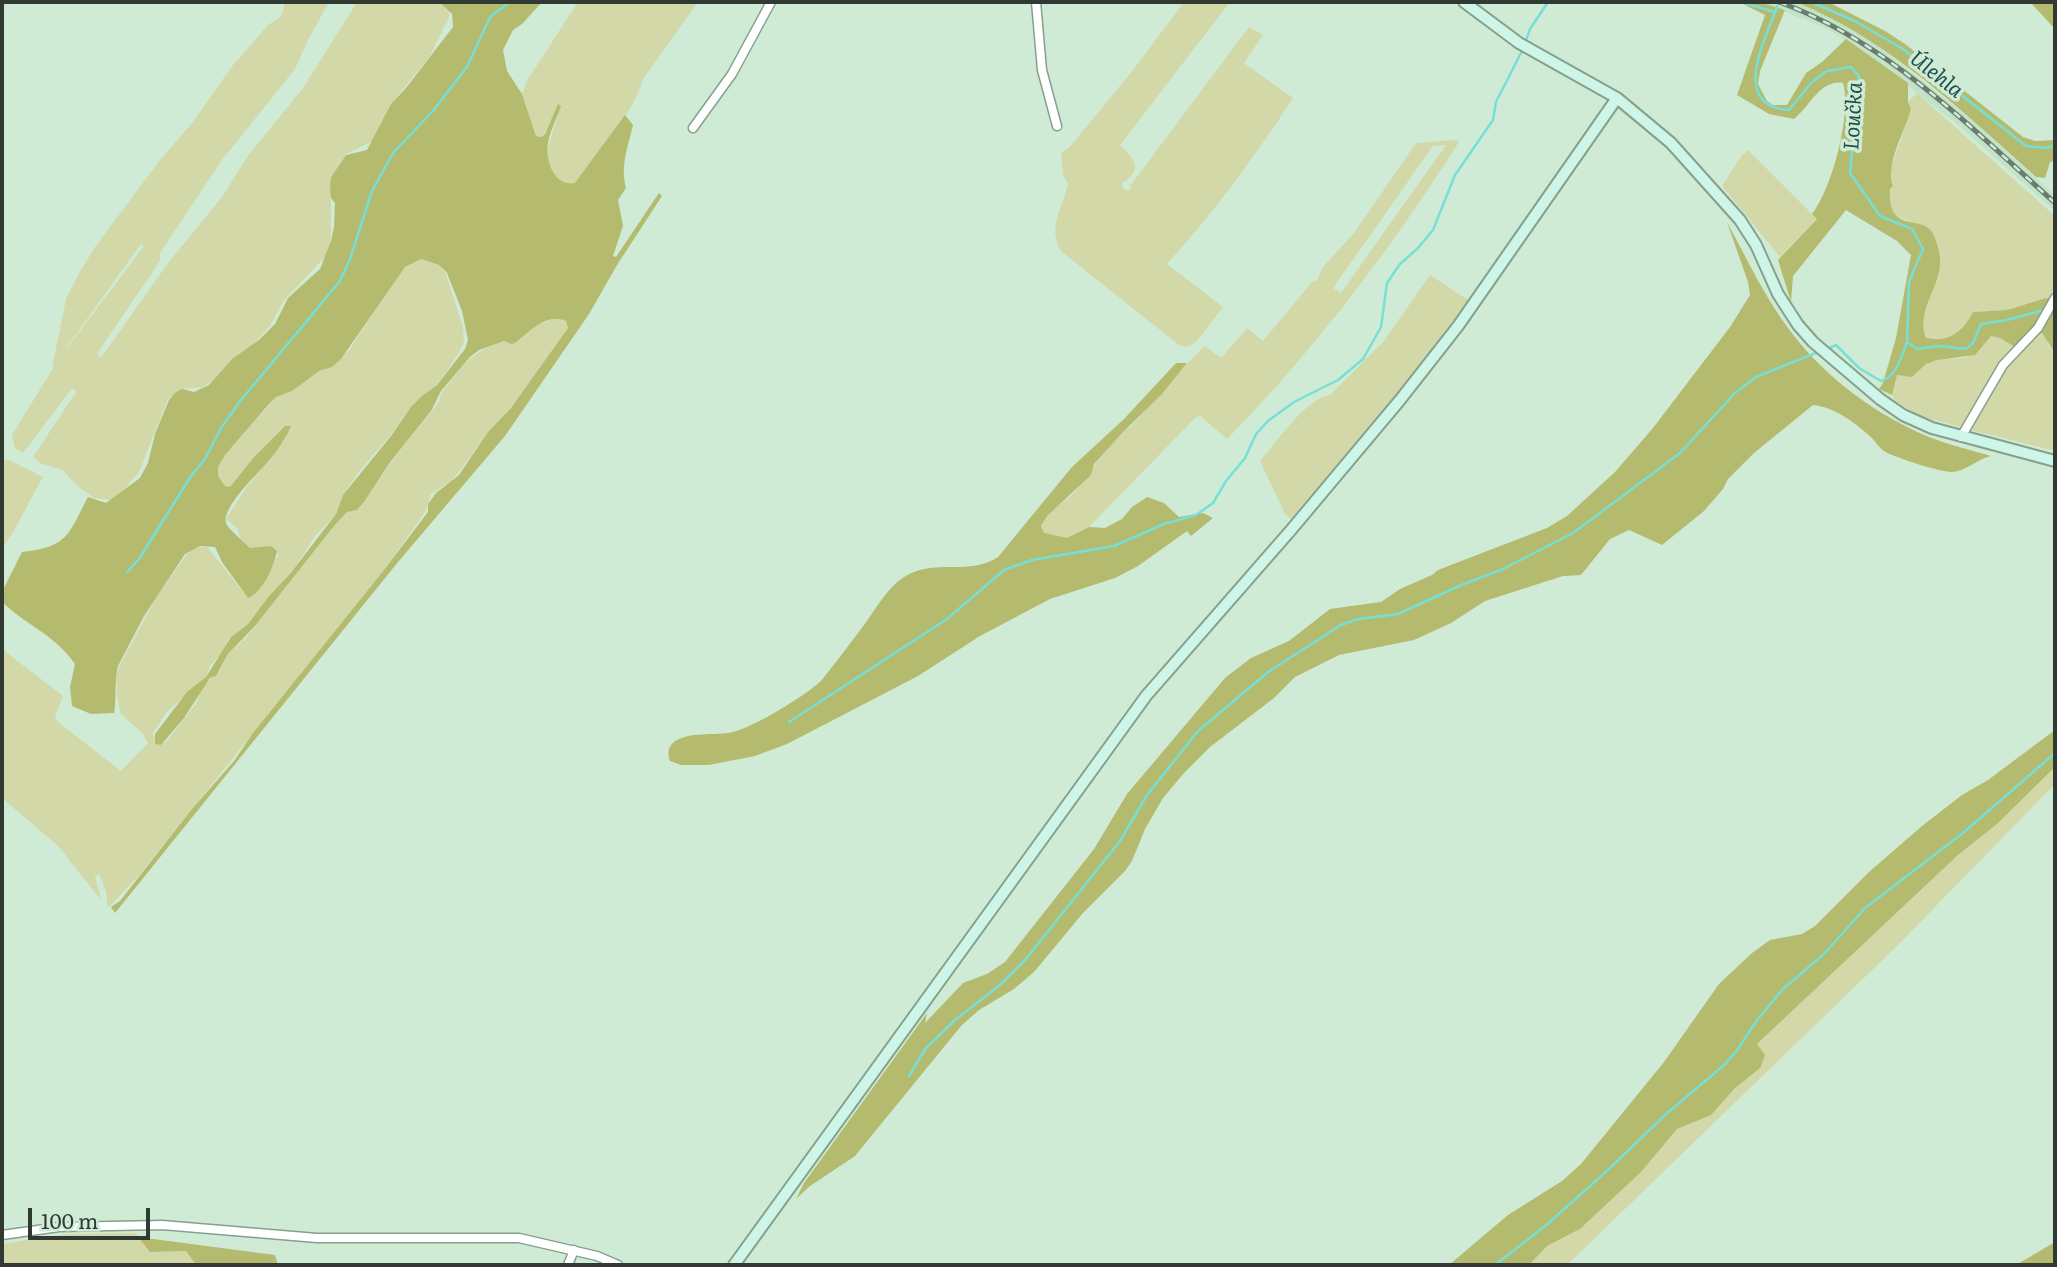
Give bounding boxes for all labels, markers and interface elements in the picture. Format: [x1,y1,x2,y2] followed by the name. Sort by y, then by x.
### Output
[1904,46,1968,104] water label: Úlehla
[1840,81,1868,151] water label: Loučka
[32,1194,154,1238] scale bar
[41,1204,98,1235] text: 100 m

